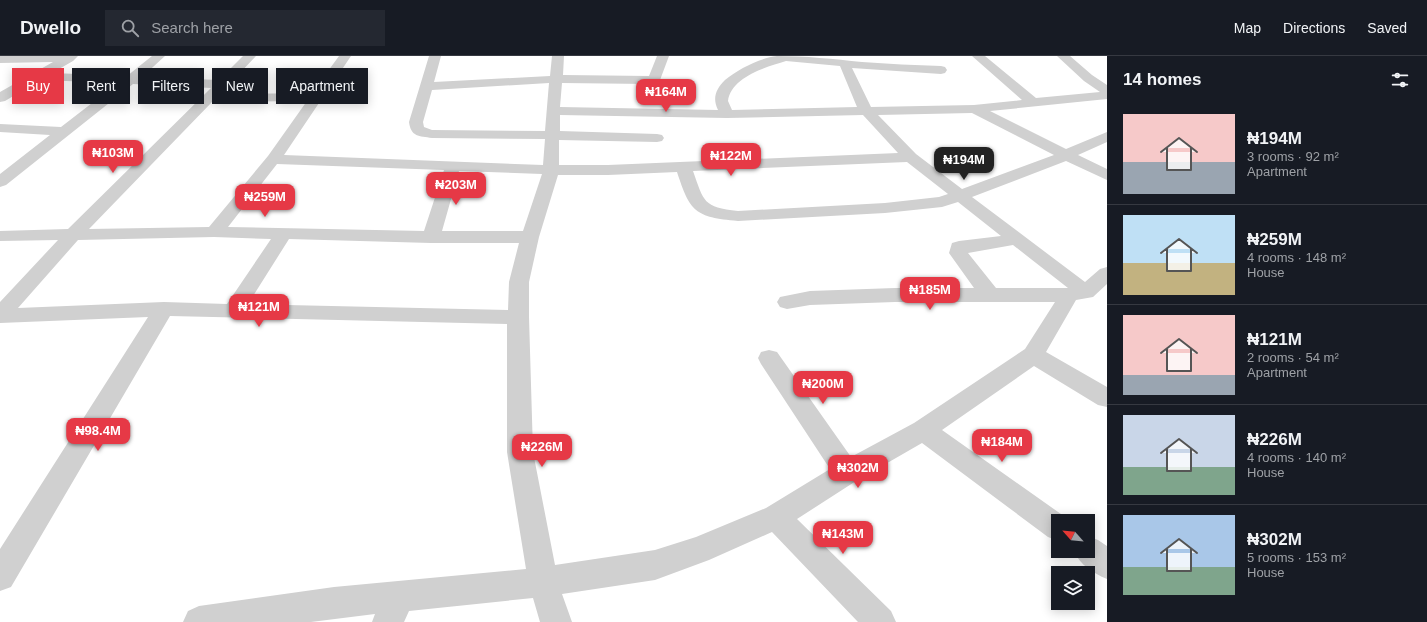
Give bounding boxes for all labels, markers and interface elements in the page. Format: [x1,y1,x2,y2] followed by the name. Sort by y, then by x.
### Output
[105,10,385,46] search box
[20,17,81,38] text: Dwello
[119,17,141,39] icon: search
[151,19,233,36] text: Search here
[1234,20,1261,36] text: Map
[1283,20,1345,36] text: Directions
[1367,20,1407,36] text: Saved
[12,68,64,104] chip: Buy
[72,68,130,104] chip: Rent
[138,68,204,104] chip: Filters
[212,68,268,104] chip: New
[276,68,368,104] chip: Apartment
[1389,69,1411,91] icon: filters
[1123,70,1201,89] text: 14 homes
[638,79,694,113] pin: ₦164M
[645,84,687,99] text: ₦164M
[1247,129,1302,148] text: ₦194M
[1155,130,1203,178] icon: home
[85,140,141,174] pin: ₦103M
[703,143,759,177] pin: ₦122M
[92,145,134,160] text: ₦103M
[936,147,992,181] pin: ₦194M
[710,148,752,163] text: ₦122M
[1247,149,1339,164] text: 3 rooms · 92 m²
[943,152,985,167] text: ₦194M
[1247,164,1307,179] text: Apartment
[428,172,484,206] pin: ₦203M
[435,177,477,192] text: ₦203M
[237,184,293,218] pin: ₦259M
[244,189,286,204] text: ₦259M
[1247,230,1302,249] text: ₦259M
[1155,231,1203,279] icon: home
[1247,250,1346,265] text: 4 rooms · 148 m²
[1247,265,1285,280] text: House
[902,277,958,311] pin: ₦185M
[909,282,951,297] text: ₦185M
[231,294,287,328] pin: ₦121M
[238,299,280,314] text: ₦121M
[1247,330,1302,349] text: ₦121M
[1155,331,1203,379] icon: home
[1247,350,1339,365] text: 2 rooms · 54 m²
[1247,365,1307,380] text: Apartment
[795,371,851,405] pin: ₦200M
[802,376,844,391] text: ₦200M
[65,418,131,452] pin: ₦98.4M
[75,423,121,438] text: ₦98.4M
[974,429,1030,463] pin: ₦184M
[1247,430,1302,449] text: ₦226M
[1155,431,1203,479] icon: home
[514,434,570,468] pin: ₦226M
[981,434,1023,449] text: ₦184M
[521,439,563,454] text: ₦226M
[1247,450,1346,465] text: 4 rooms · 140 m²
[830,455,886,489] pin: ₦302M
[837,460,879,475] text: ₦302M
[1247,465,1285,480] text: House
[1051,514,1095,558] north arrow
[1051,514,1095,610] map controls
[815,521,871,555] pin: ₦143M
[822,526,864,541] text: ₦143M
[1247,530,1302,549] text: ₦302M
[1155,531,1203,579] icon: home
[1247,550,1346,565] text: 5 rooms · 153 m²
[1247,565,1285,580] text: House
[1051,566,1095,610] button: layers

